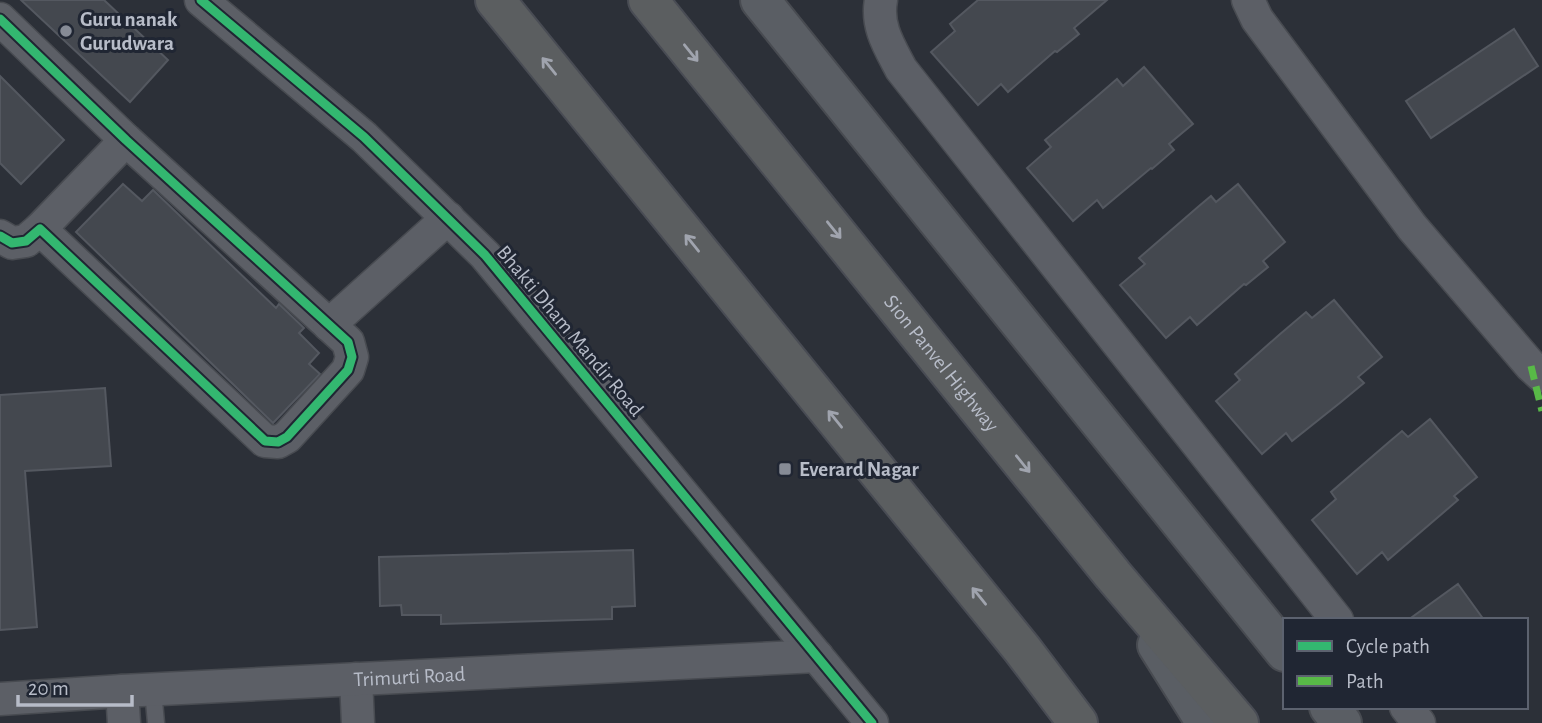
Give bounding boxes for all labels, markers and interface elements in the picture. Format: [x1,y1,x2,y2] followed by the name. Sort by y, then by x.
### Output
[80,9,178,54] place label: Guru nanak Gurudwara
[58,23,74,39] marker: Guru nanak Gurudwara
[683,44,698,62] one-way arrow
[541,57,556,75] one-way arrow
[826,220,841,238] one-way arrow
[684,234,700,252] one-way arrow
[493,242,647,420] street label: Bhakti Dham Mandir Road
[880,291,1003,436] street label: Sion Panvel Highway
[828,411,843,429] one-way arrow
[1015,454,1031,472] one-way arrow
[799,459,919,480] place label: Everard Nagar
[777,461,793,477] marker: Everard Nagar
[971,588,986,606] one-way arrow
[1283,618,1528,709] legend
[1346,636,1430,657] text: Cycle path
[353,663,466,690] street label: Trimurti Road
[18,664,131,708] scale bar
[1346,671,1384,692] text: Path
[28,678,69,699] text: 20 m

